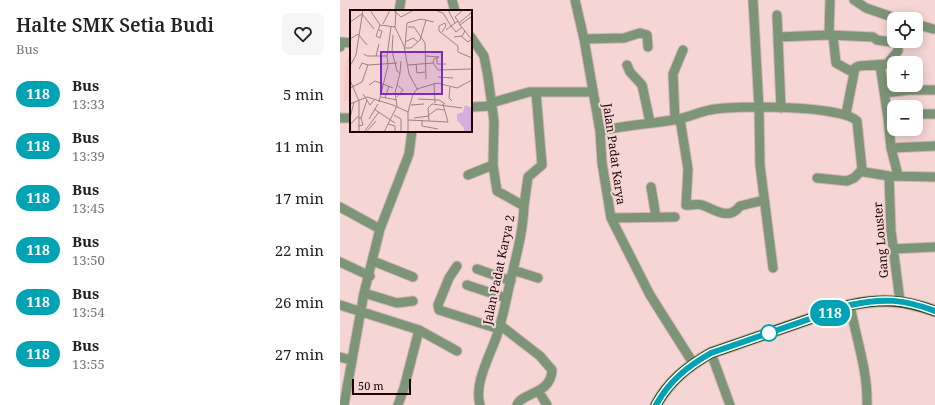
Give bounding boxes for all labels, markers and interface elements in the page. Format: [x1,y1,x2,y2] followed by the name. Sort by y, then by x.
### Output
[350,10,472,132] inset map
[16,12,214,38] text: Halte SMK Setia Budi
[887,12,923,136] map controls
[887,12,923,48] button: locate
[282,13,324,55] button: heart
[16,40,39,58] text: Bus
[887,56,923,92] button: +
[72,75,99,95] text: Bus
[26,84,50,103] text: 118
[283,84,324,104] text: 5 min
[72,95,105,113] text: 13:33
[887,100,923,136] button: −
[599,101,630,206] street label: Jalan Padat Karya
[72,127,99,147] text: Bus
[26,136,50,155] text: 118
[275,136,324,156] text: 11 min
[72,147,105,165] text: 13:39
[72,179,99,199] text: Bus
[26,188,50,207] text: 118
[275,188,324,208] text: 17 min
[72,199,105,217] text: 13:45
[869,201,892,279] street label: Gang Louster
[478,213,518,327] street label: Jalan Padat Karya 2
[72,231,99,251] text: Bus
[26,240,50,259] text: 118
[275,240,324,260] text: 22 min
[72,251,105,269] text: 13:50
[72,283,99,303] text: Bus
[26,292,50,311] text: 118
[275,292,324,312] text: 26 min
[807,300,853,326] line badge: 118
[72,303,105,321] text: 13:54
[818,303,842,322] text: 118
[760,324,778,342] unlabelled marker
[72,335,99,355] text: Bus
[26,344,50,363] text: 118
[275,344,324,364] text: 27 min
[72,355,105,373] text: 13:55
[352,377,411,396] scale bar
[358,378,384,393] text: 50 m

